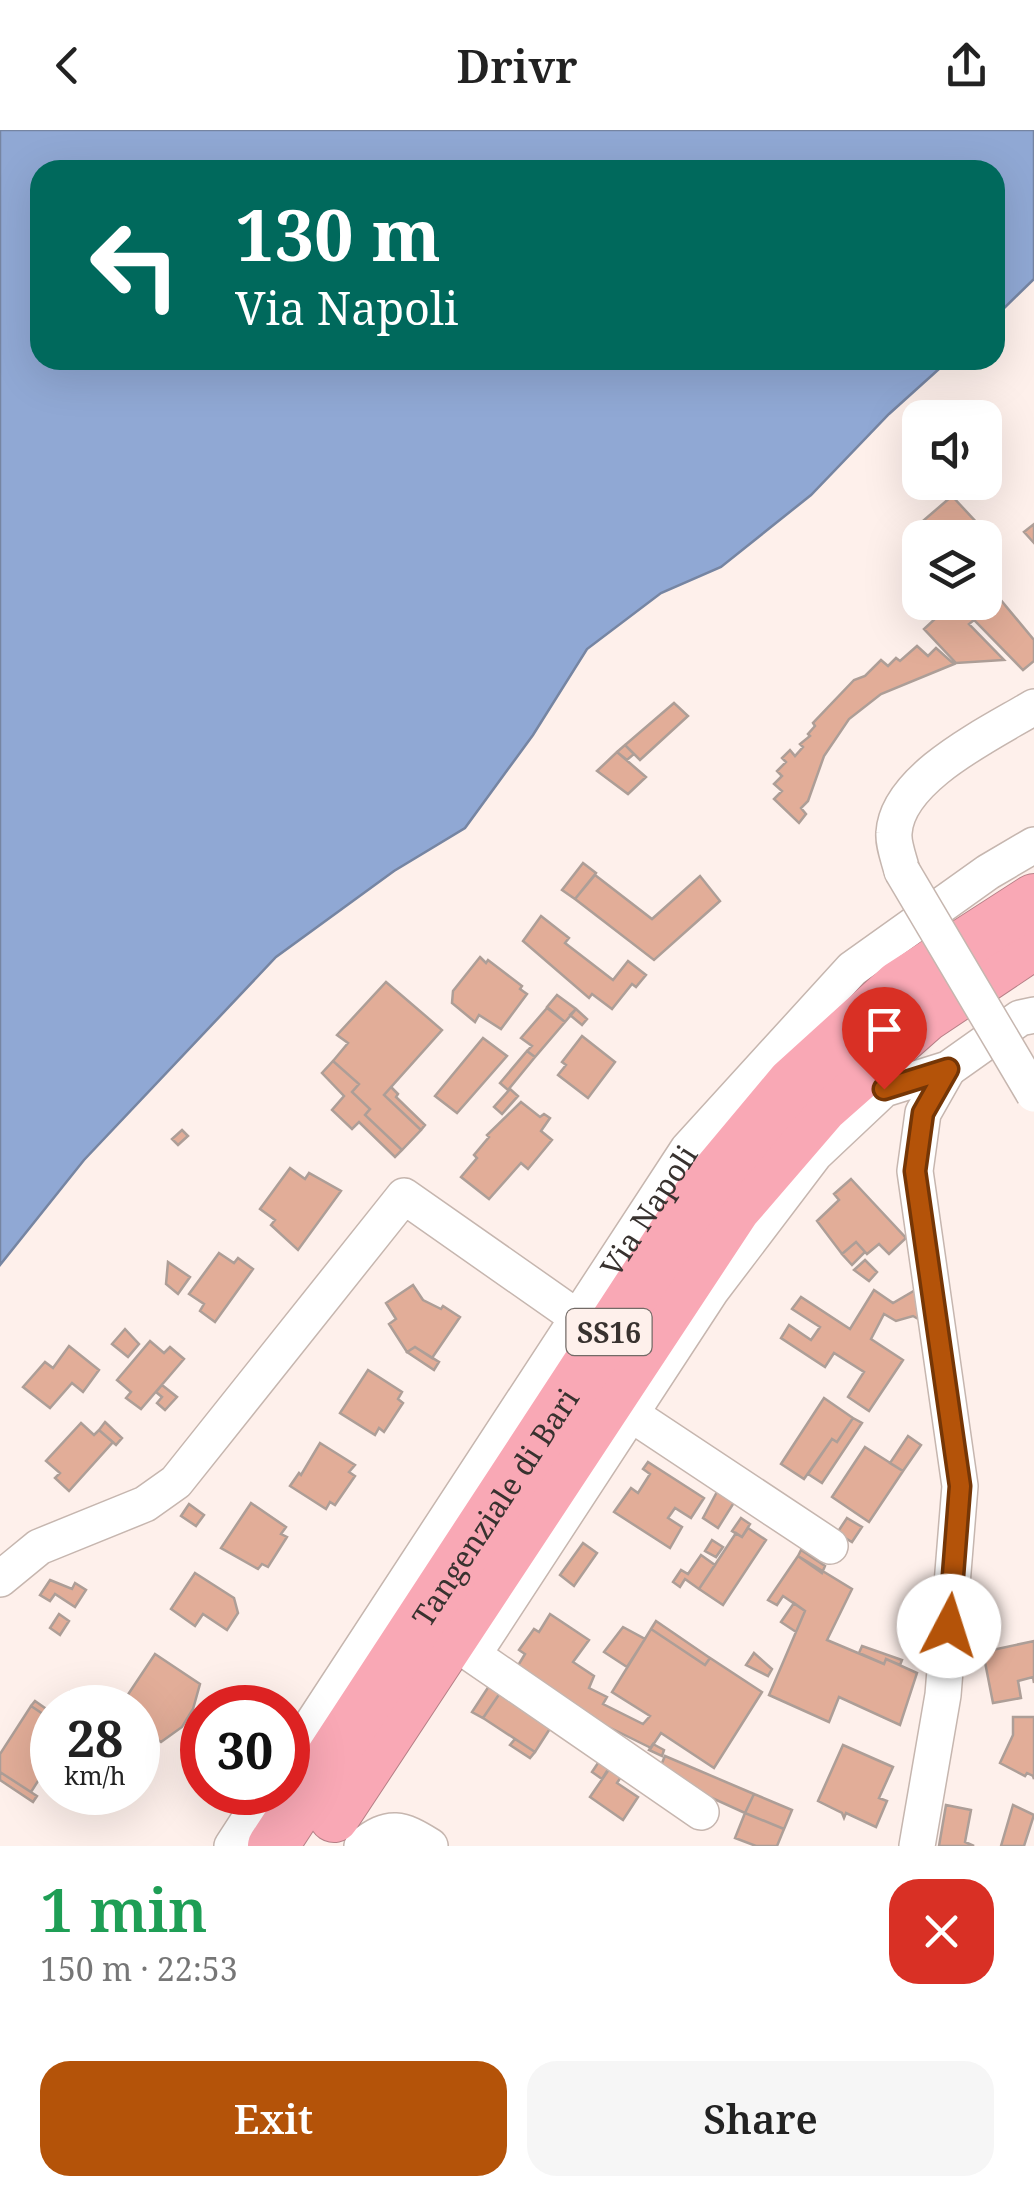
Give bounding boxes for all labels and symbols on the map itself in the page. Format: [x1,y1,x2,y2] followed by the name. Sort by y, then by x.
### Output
[842,987,927,1090] pin
[590,1136,706,1284] street label: Via Napoli
[566,1309,652,1355] road number: SS16
[402,1380,588,1634] street label: Tangenziale di Bari
[897,1574,1001,1678] position arrow
[180,1685,310,1815] speed limit sign: 30

